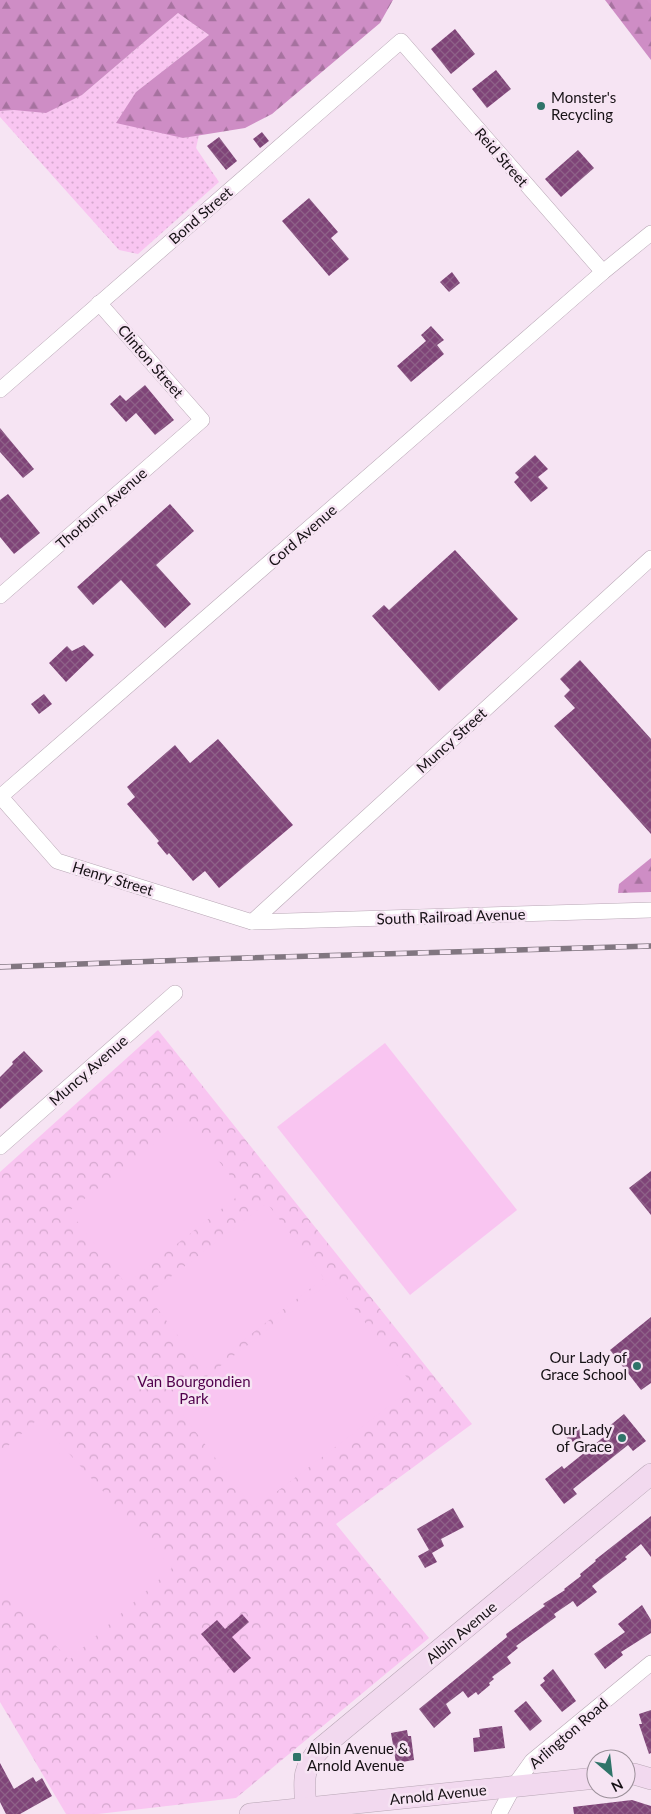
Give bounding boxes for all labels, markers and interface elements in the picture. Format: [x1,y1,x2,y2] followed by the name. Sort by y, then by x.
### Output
[551,88,616,123] place label: Monster's Recycling
[535,100,547,112] marker: Monster's Recycling
[472,124,533,191] street label: Reid Street
[165,182,236,247] street label: Bond Street
[114,321,188,402] street label: Clinton Street
[52,464,150,552] street label: Thorburn Avenue
[264,500,340,570] street label: Cord Avenue
[412,703,490,776] street label: Muncy Street
[70,857,156,899] street label: Henry Street
[376,904,526,928] street label: South Railroad Avenue
[45,1031,131,1109] street label: Muncy Avenue
[540,1348,628,1383] place label: Our Lady of Grace School
[631,1360,643,1372] marker: Our Lady of Grace School
[137,1372,251,1407] park label: Van Bourgondien Park
[551,1420,612,1455] place label: Our Lady of Grace
[616,1432,628,1444] marker: Our Lady of Grace
[422,1597,500,1667] street label: Albin Avenue
[525,1694,611,1772] street label: Arlington Road
[307,1739,409,1774] place label: Albin Avenue & Arnold Avenue
[586,1749,636,1799] north arrow
[291,1751,303,1763] marker: Albin Avenue & Arnold Avenue
[609,1776,626,1796] text: N
[389,1780,487,1808] street label: Arnold Avenue

